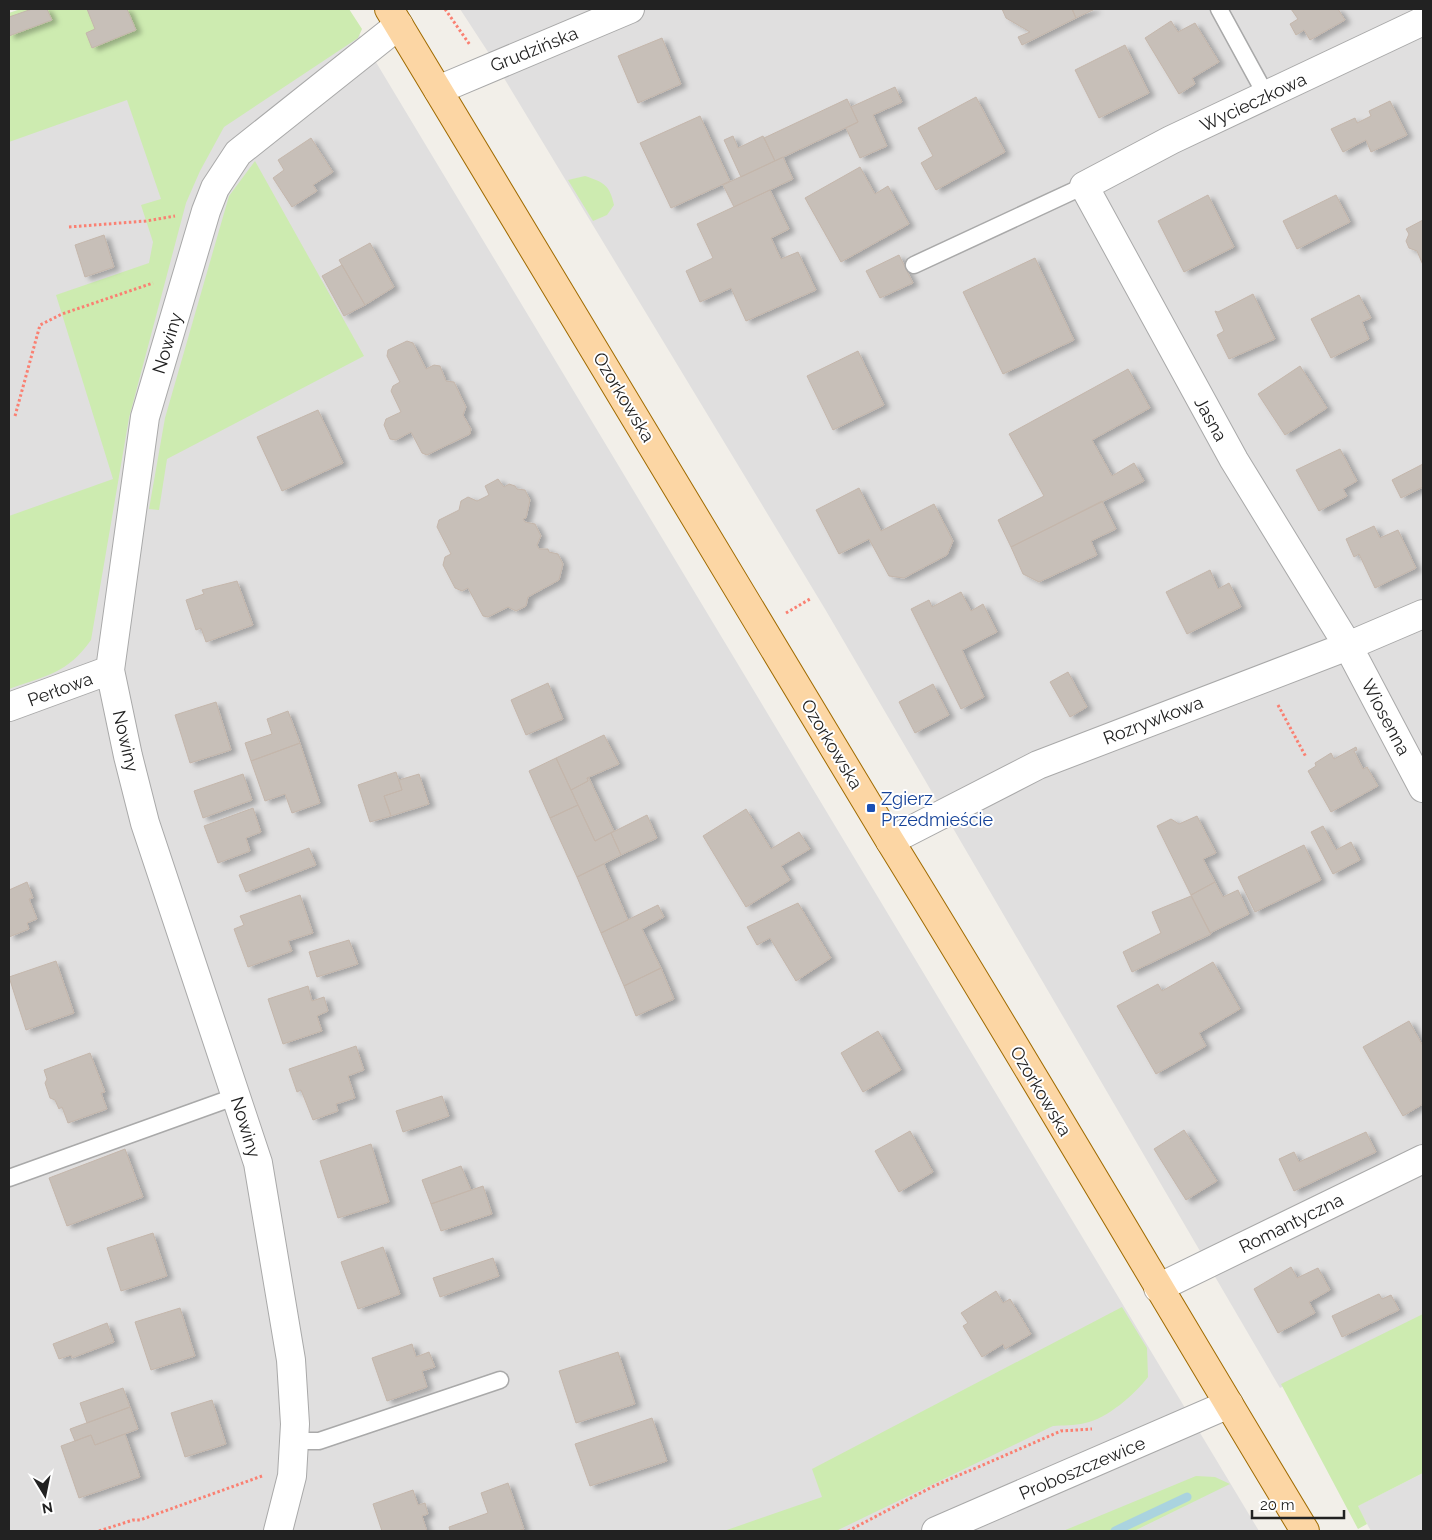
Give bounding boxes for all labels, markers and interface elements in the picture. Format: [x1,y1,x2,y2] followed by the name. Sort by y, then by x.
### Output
[487,22,581,76] street label: Grudzińska
[1197,68,1309,136] street label: Wycieczkowa
[148,310,186,376] street label: Nowiny
[589,348,659,446] street label: Ozorkowska
[1190,393,1232,445] street label: Jasna
[25,668,95,710] street label: Perłowa
[1357,675,1415,759] street label: Wiosenna
[1100,691,1206,749] street label: Rozrywkowa
[797,695,867,793] street label: Ozorkowska
[109,708,143,774] street label: Nowiny
[881,788,993,830] place label: Zgierz Przedmieście
[865,802,877,814] marker: Zgierz Przedmieście
[1006,1042,1076,1140] street label: Ozorkowska
[227,1094,265,1160] street label: Nowiny
[1235,1189,1347,1257] street label: Romantyczna
[1016,1432,1149,1504] street label: Proboszczewice
[20,1470,70,1520] north arrow
[1252,1488,1344,1520] scale bar
[1260,1496,1295,1514] text: 20 m
[41,1499,54,1517] text: N

